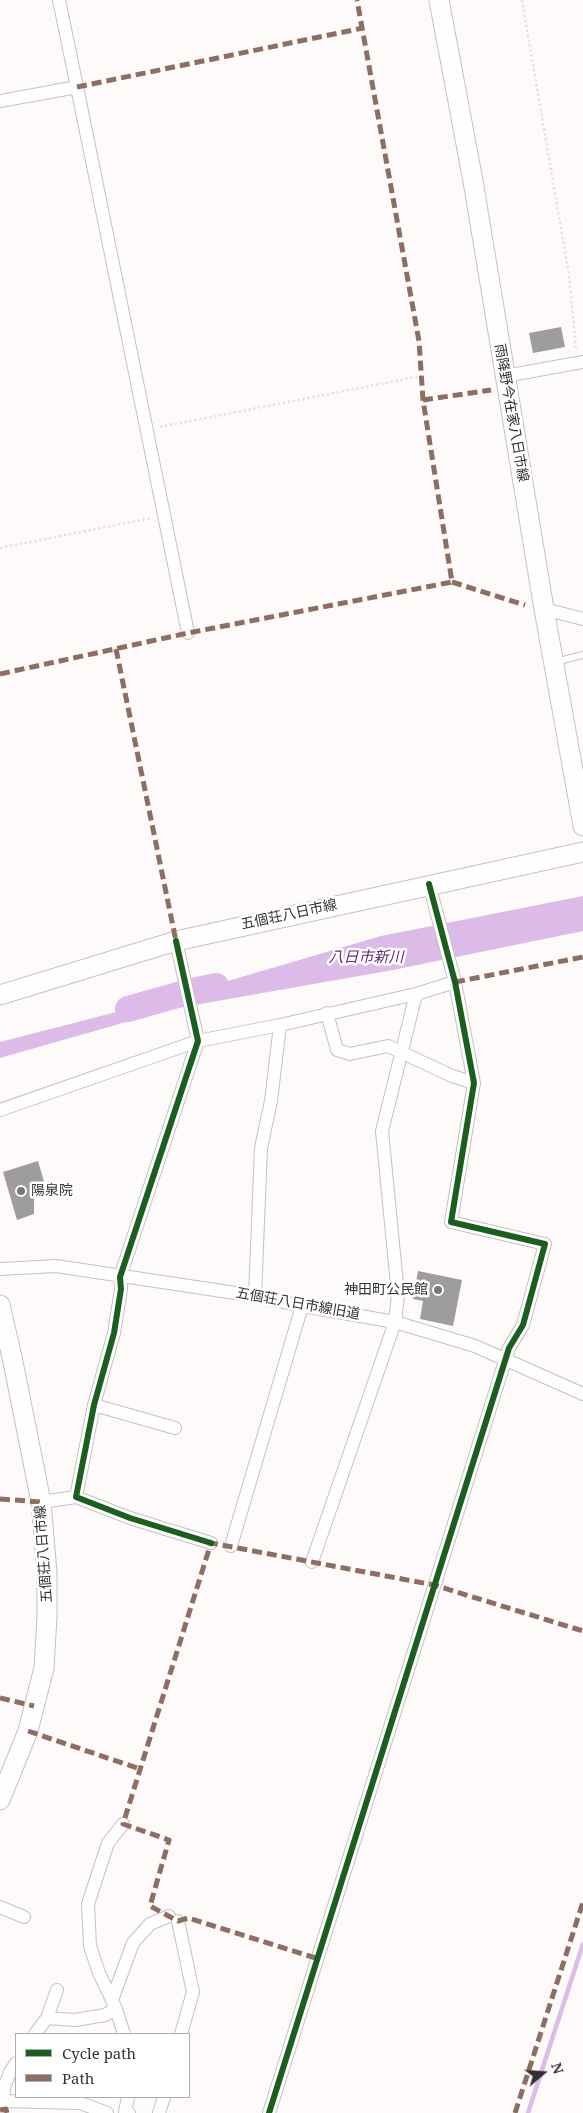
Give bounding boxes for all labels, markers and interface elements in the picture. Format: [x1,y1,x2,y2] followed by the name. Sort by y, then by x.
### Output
[491,343,531,483] street label: 雨降野今在家八日市線
[239,897,339,933] street label: 五個荘八日市線
[329,949,403,967] water label: 八日市新川
[31,1183,73,1199] place label: 陽泉院
[15,1185,27,1197] marker: 陽泉院
[344,1282,428,1298] place label: 神田町公民館
[432,1284,444,1296] marker: 神田町公民館
[234,1285,362,1323] street label: 五個荘八日市線旧道
[32,1505,56,1603] street label: 五個荘八日市線
[15,2033,190,2098] legend
[62,2043,136,2063] text: Cycle path
[518,2048,568,2098] north arrow
[547,2060,568,2076] text: N
[62,2068,94,2088] text: Path

